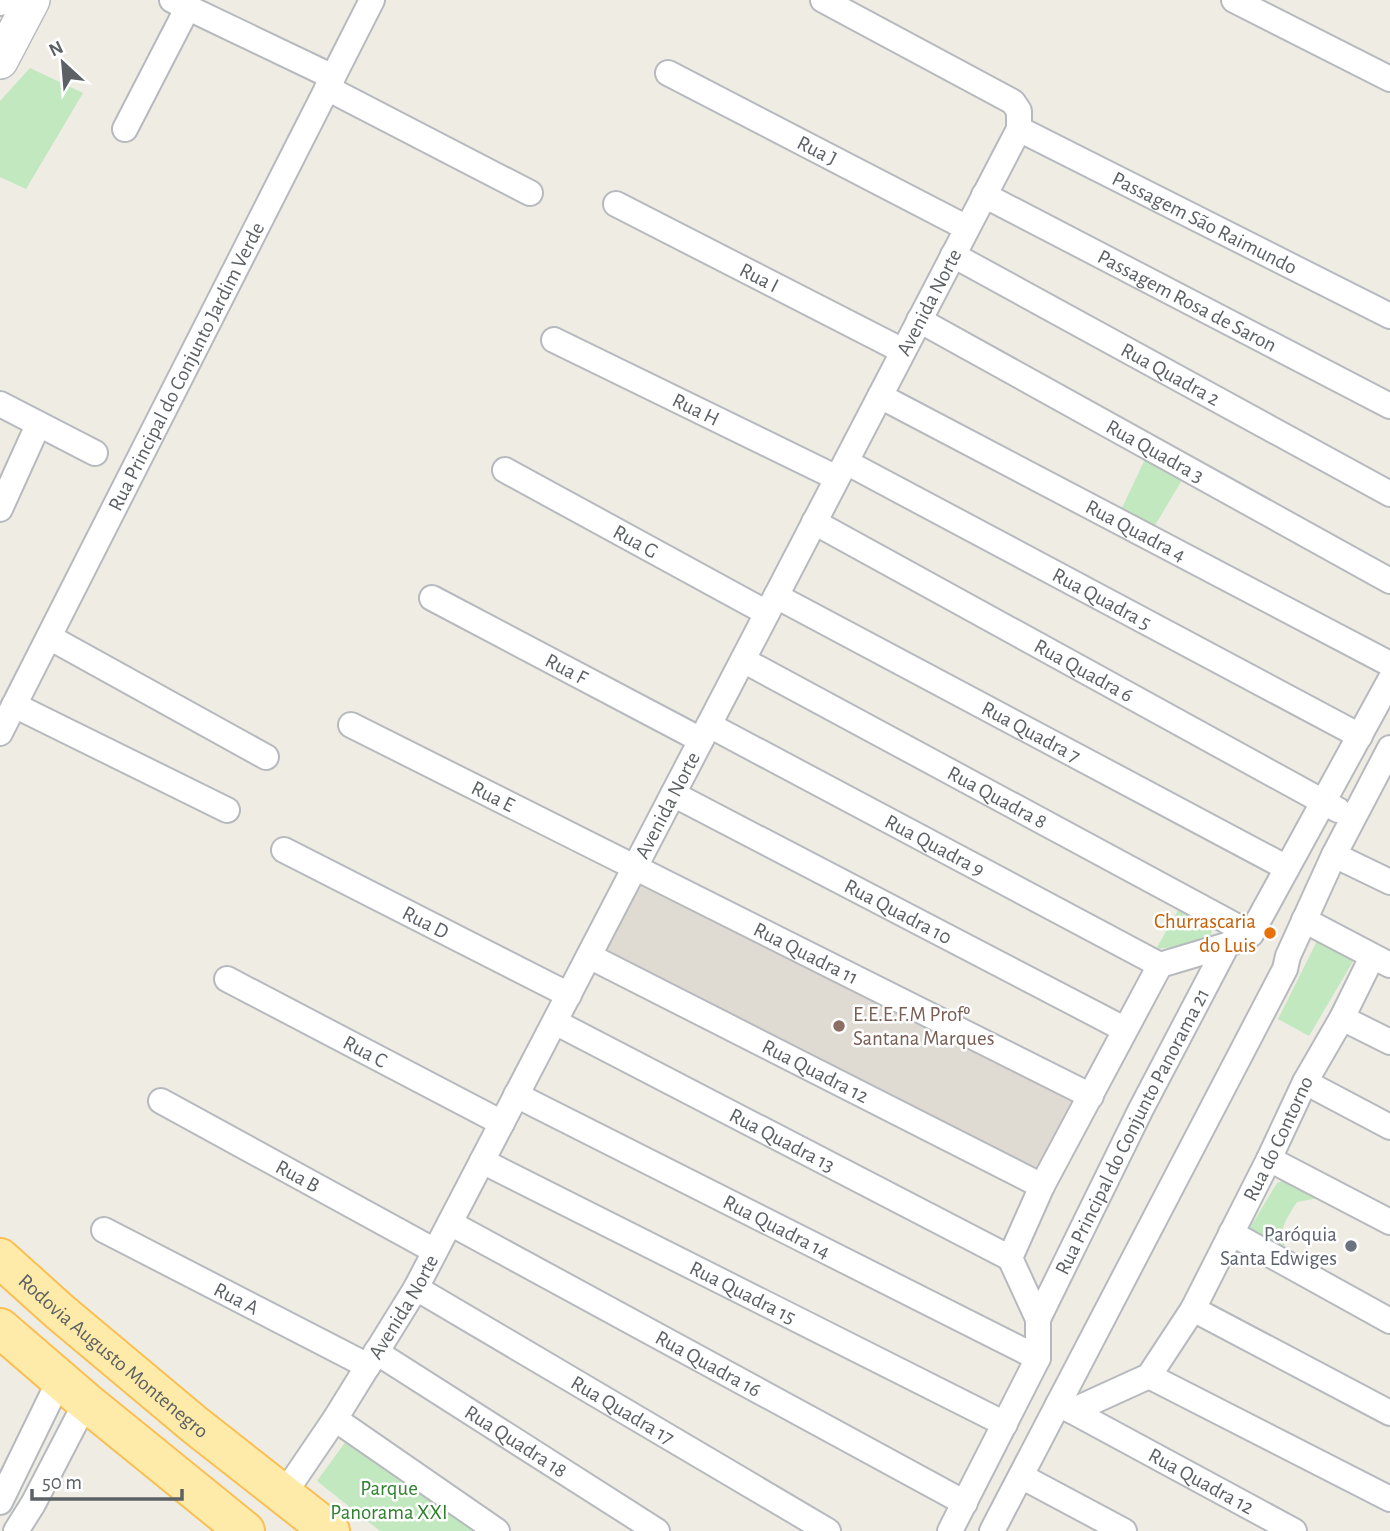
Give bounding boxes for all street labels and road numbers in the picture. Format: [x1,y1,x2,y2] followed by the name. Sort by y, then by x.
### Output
[794,132,840,170] street label: Rua J
[1109,168,1300,278] street label: Passagem São Raimundo
[105,219,268,514] street label: Rua Principal do Conjunto Jardim Verde
[893,246,966,359] street label: Avenida Norte
[1094,246,1280,356] street label: Passagem Rosa de Saron
[736,259,782,296] street label: Rua I
[1117,339,1223,410] street label: Rua Quadra 2
[669,389,723,430] street label: Rua H
[1102,416,1207,487] street label: Rua Quadra 3
[1082,496,1189,566] street label: Rua Quadra 4
[610,521,662,562] street label: Rua G
[1049,564,1154,634] street label: Rua Quadra 5
[1031,635,1137,706] street label: Rua Quadra 6
[542,650,591,689] street label: Rua F
[978,698,1084,767] street label: Rua Quadra 7
[631,749,704,862] street label: Avenida Norte
[944,762,1050,833] street label: Rua Quadra 8
[468,777,518,816] street label: Rua E
[882,811,988,881] street label: Rua Quadra 9
[841,875,955,948] street label: Rua Quadra 10
[399,902,452,943] street label: Rua D
[750,919,861,989] street label: Rua Quadra 11
[1052,985,1213,1278] street label: Rua Principal do Conjunto Panorama 21
[340,1032,390,1072] street label: Rua C
[759,1036,872,1107] street label: Rua Quadra 12
[1240,1072,1317,1204] street label: Rua do Contorno
[726,1104,838,1176] street label: Rua Quadra 13
[272,1156,323,1197] street label: Rua B
[720,1191,833,1263] street label: Rua Quadra 14
[365,1252,442,1363] street label: Avenida Norte
[686,1257,799,1328] street label: Rua Quadra 15
[14,1270,212,1442] street label: Rodovia Augusto Montenegro
[210,1279,262,1319] street label: Rua A
[652,1327,764,1401] street label: Rua Quadra 16
[567,1372,678,1449] street label: Rua Quadra 17
[461,1401,571,1482] street label: Rua Quadra 18
[1145,1444,1257,1518] street label: Rua Quadra 12

